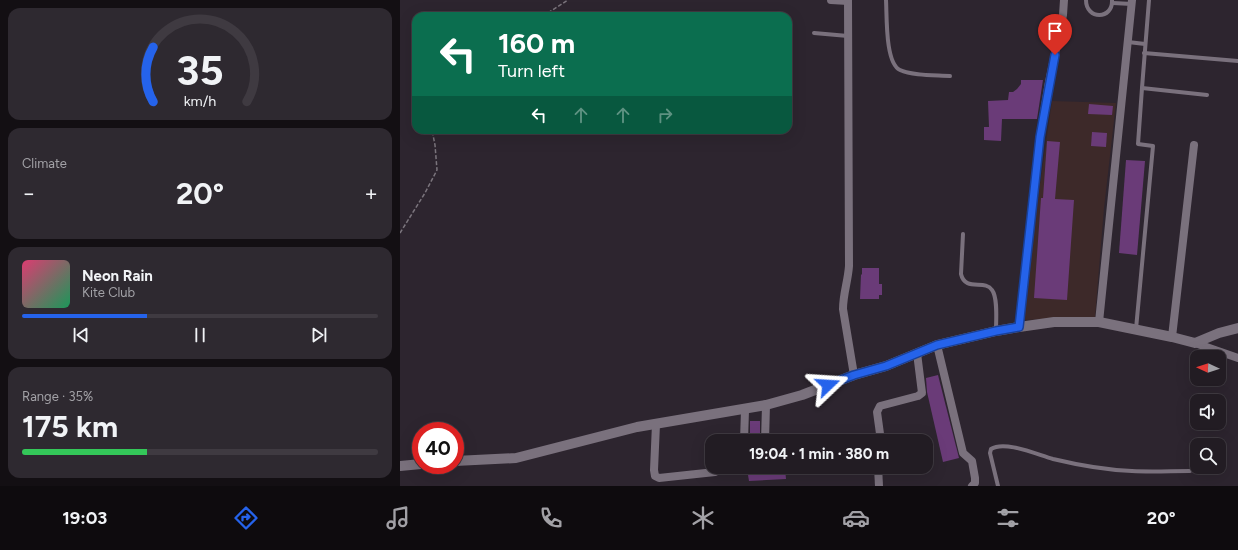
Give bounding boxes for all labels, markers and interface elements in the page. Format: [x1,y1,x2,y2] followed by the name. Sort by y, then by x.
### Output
[1038,14,1072,55] pin
[1044,20,1066,42] icon: arrive
[498,26,575,60] text: 160 m
[432,28,484,80] icon: left
[176,45,224,95] text: 35
[498,60,565,82] text: Turn left
[184,91,216,109] text: km/h
[528,104,550,126] icon: left
[570,104,592,126] icon: ahead
[612,104,634,126] icon: ahead
[654,104,676,126] icon: right
[22,156,67,171] text: Climate
[176,175,224,212] text: 20°
[22,180,36,207] text: −
[364,180,378,207] text: +
[82,267,153,285] text: Neon Rain
[82,285,135,300] text: Kite Club
[70,324,92,346] icon: previous
[189,324,211,346] icon: pause
[308,324,330,346] icon: next
[1190,350,1226,386] north arrow
[1190,350,1226,474] map controls
[807,364,849,406] position arrow
[22,389,93,404] text: Range · 35%
[1190,394,1226,430] button: sound
[22,408,118,445] text: 175 km
[412,422,464,474] speed limit sign: 40
[1190,438,1226,474] button: search
[749,445,889,463] text: 19:04 · 1 min · 380 m
[232,504,260,532] icon: directions
[384,504,412,532] icon: music
[537,504,565,532] icon: phone
[689,504,717,532] icon: climate
[842,504,870,532] icon: car
[994,504,1022,532] icon: filters
[62,507,107,529] text: 19:03
[1147,507,1176,529] text: 20°

